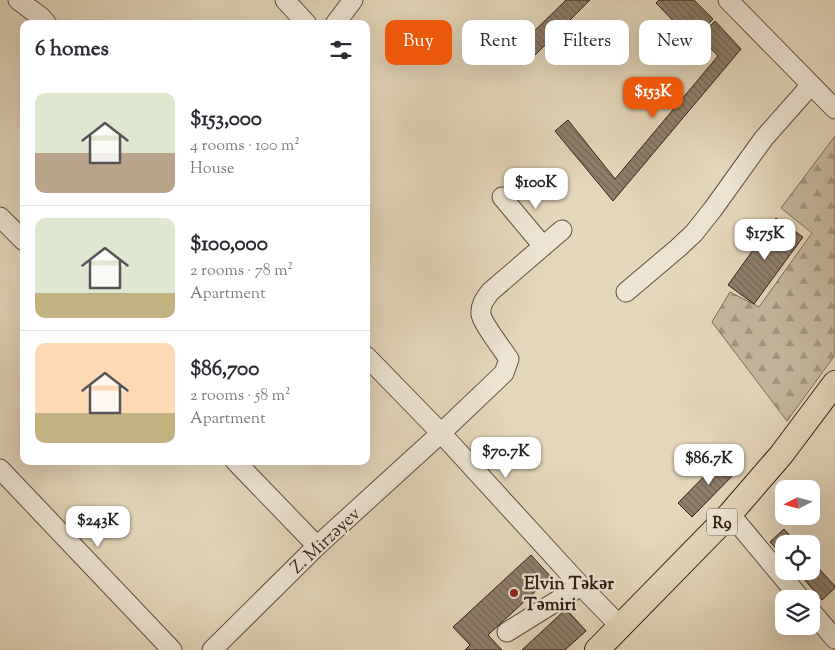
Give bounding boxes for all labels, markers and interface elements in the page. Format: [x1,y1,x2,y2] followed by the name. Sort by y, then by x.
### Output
[385,20,452,65] chip: Buy
[462,20,535,65] chip: Rent
[545,20,629,65] chip: Filters
[639,20,711,65] chip: New
[35,35,109,65] text: 6 homes
[327,36,355,64] icon: filters
[618,76,688,119] pin: $153K
[634,81,672,104] text: $153K
[190,105,262,135] text: $153,000
[75,113,135,173] icon: home
[190,135,300,158] text: 4 rooms · 100 m²
[190,158,234,181] text: House
[501,168,571,210] pin: $100K
[515,172,557,195] text: $100K
[730,218,800,261] pin: $175K
[745,223,785,246] text: $175K
[190,230,268,260] text: $100,000
[75,238,135,298] icon: home
[190,260,293,283] text: 2 rooms · 78 m²
[190,283,266,306] text: Apartment
[190,355,259,385] text: $86,700
[75,363,135,423] icon: home
[190,385,290,408] text: 2 rooms · 58 m²
[190,408,266,431] text: Apartment
[465,436,547,479] pin: $70.7K
[482,441,530,464] text: $70.7K
[668,444,750,486] pin: $86.7K
[685,448,733,471] text: $86.7K
[775,480,820,525] north arrow
[775,480,820,635] map controls
[285,502,368,581] street label: Z. Mirzəyev
[63,506,133,548] pin: $243K
[707,508,737,536] road number: R9
[77,510,119,533] text: $243K
[775,535,820,580] button: locate
[524,572,614,619] place label: Elvin Təkər Təmiri
[508,587,520,599] marker: Elvin Təkər Təmiri
[775,590,820,635] button: layers

